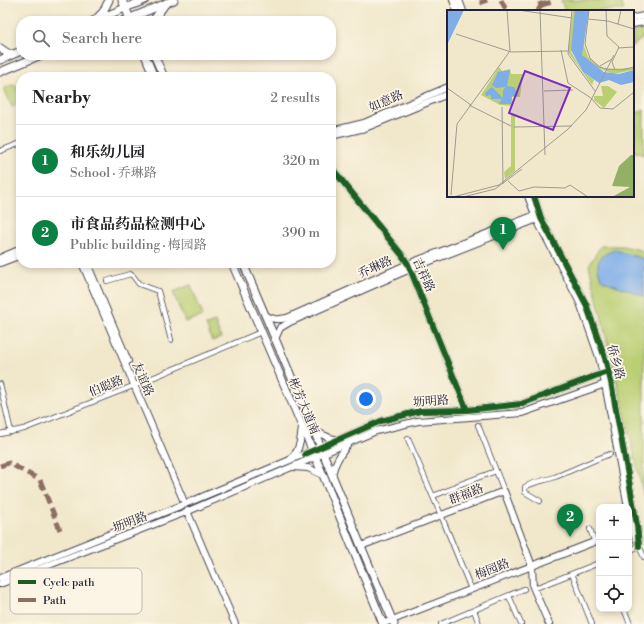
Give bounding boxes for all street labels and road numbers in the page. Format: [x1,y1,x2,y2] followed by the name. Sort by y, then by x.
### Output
[367,88,406,115] street label: 如意路
[356,253,395,282] street label: 乔琳路
[409,256,438,295] street label: 吉祥路
[604,343,627,381] street label: 侨乡路
[129,360,156,399] street label: 友谊路
[87,373,126,400] street label: 伯聪路
[285,376,322,437] street label: 彬芳大道南
[413,393,450,410] street label: 坜明路
[447,481,486,508] street label: 群福路
[111,509,150,536] street label: 坜明路
[473,556,512,583] street label: 梅园路

